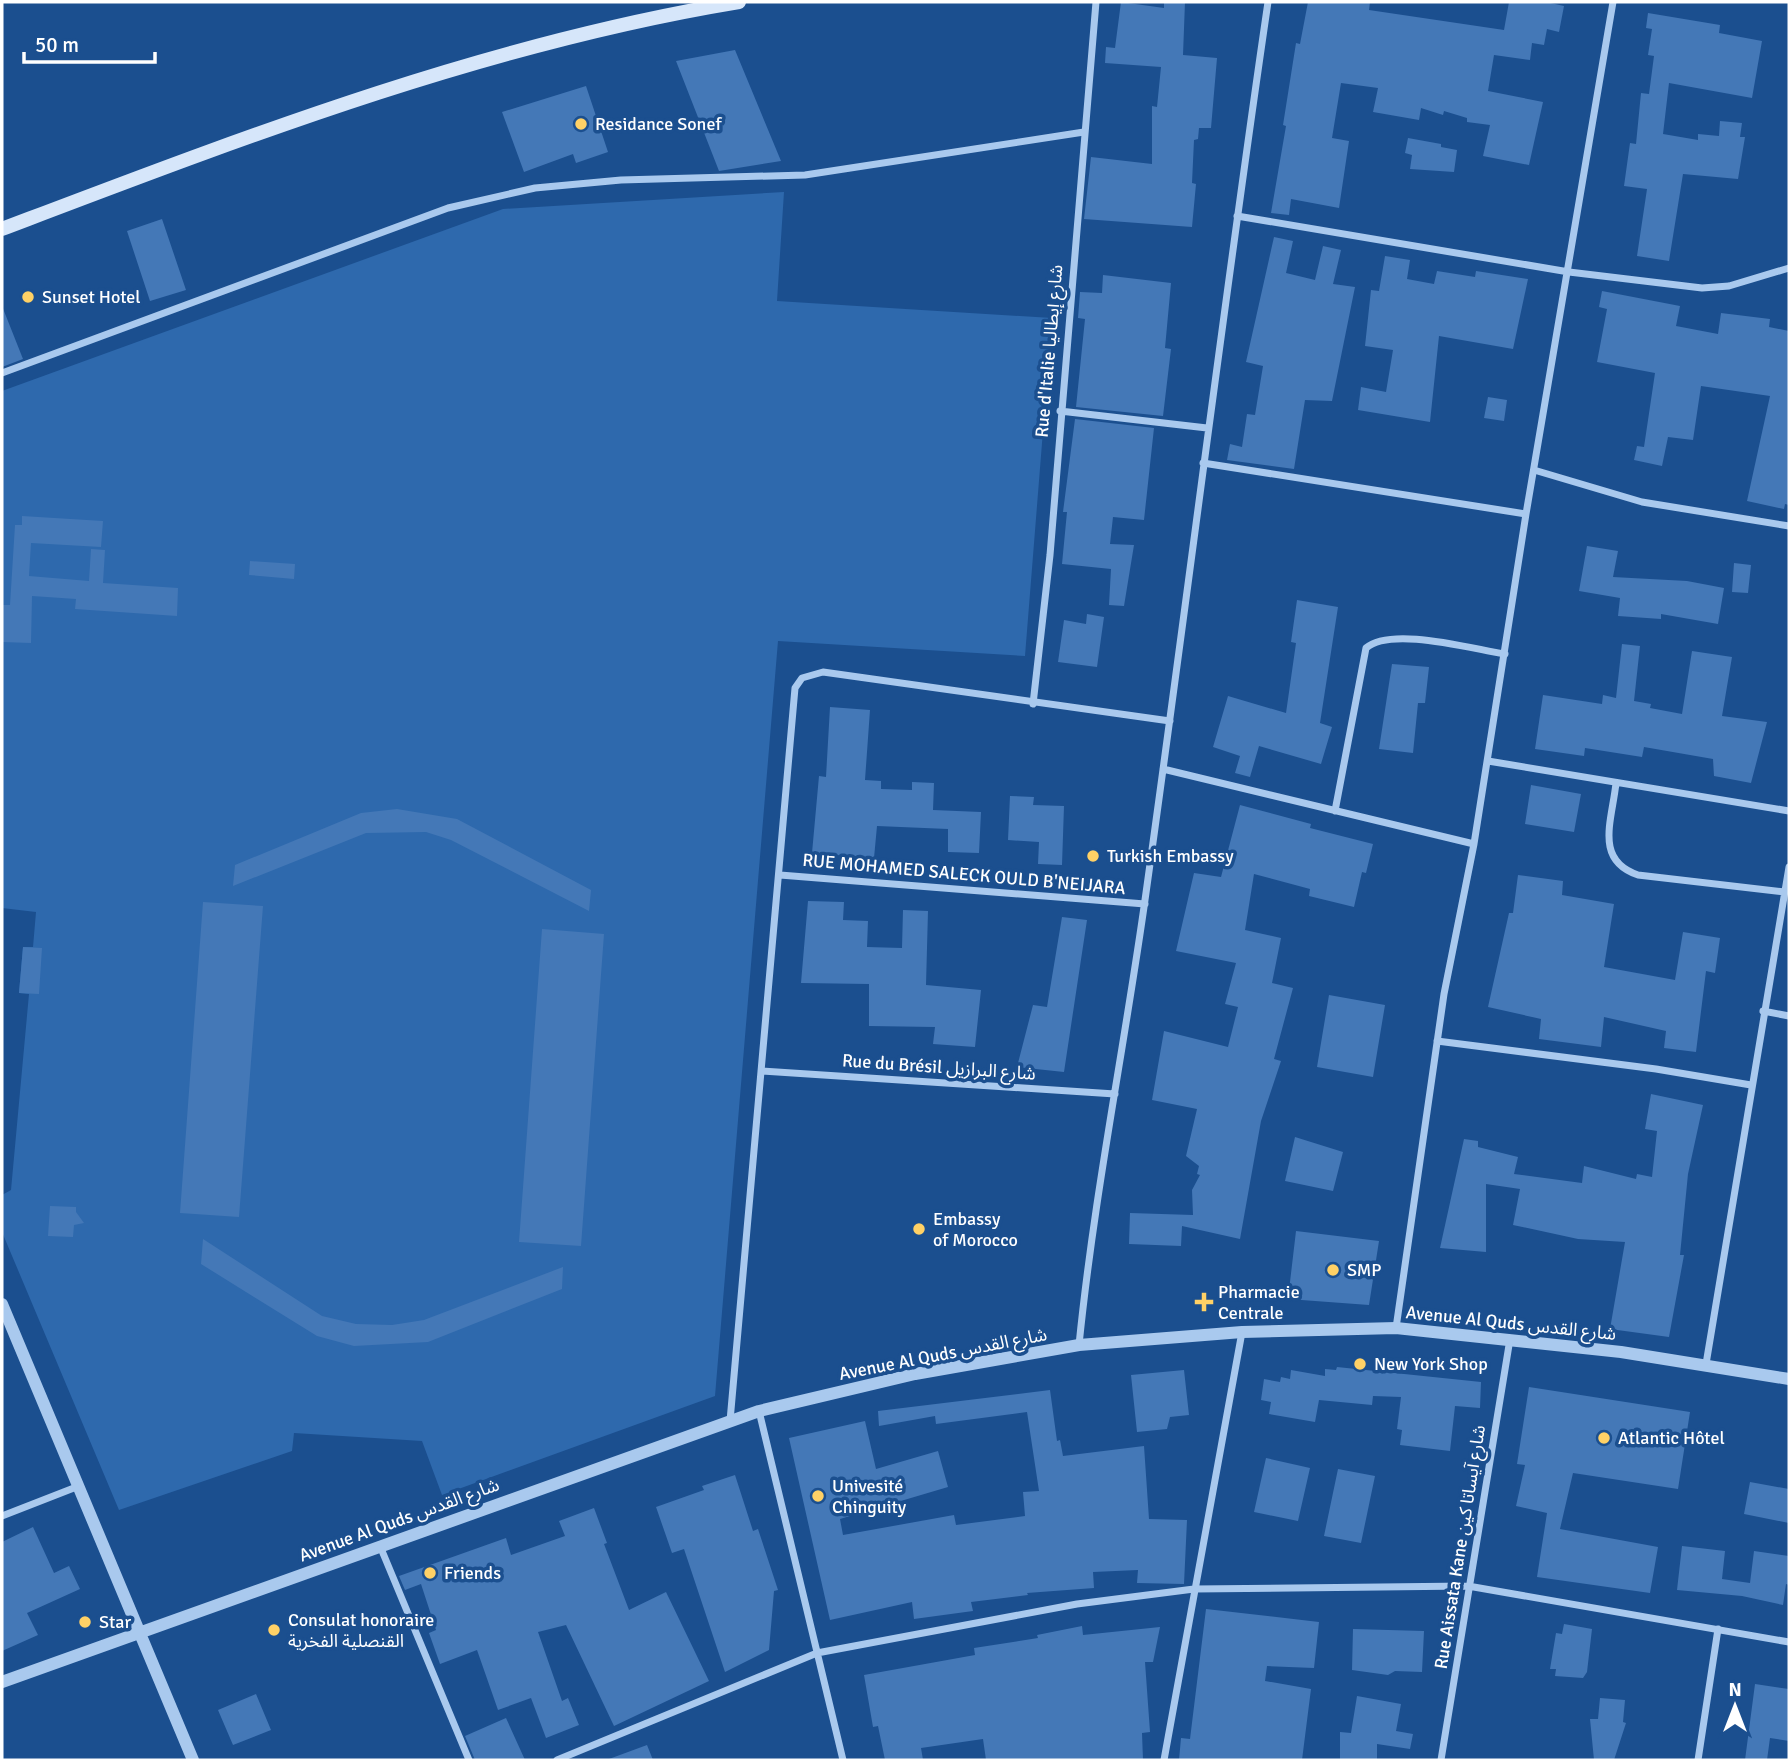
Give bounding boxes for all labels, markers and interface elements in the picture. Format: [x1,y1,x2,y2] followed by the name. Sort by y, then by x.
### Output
[24,21,156,65] scale bar
[35,32,79,58] text: 50 m
[595,113,722,135] place label: Residance Sonef
[573,116,589,132] marker: Residance Sonef
[1030,264,1071,439] street label: Rue d'Italie شارع إيطاليا
[42,286,141,308] place label: Sunset Hotel
[20,289,36,305] marker: Sunset Hotel
[1107,845,1234,867] place label: Turkish Embassy
[1085,848,1101,864] marker: Turkish Embassy
[802,849,1126,899] street label: RUE MOHAMED SALECK OULD B'NEIJARA
[841,1049,1037,1088] street label: Rue du Brésil شارع البرازيل
[933,1208,1018,1251] place label: Embassy of Morocco
[911,1221,927,1237] marker: Embassy of Morocco
[1347,1259,1382,1281] place label: SMP
[1325,1262,1341,1278] marker: SMP
[1218,1281,1300,1324] place label: Pharmacie Centrale
[1196,1294,1212,1310] marker: Pharmacie Centrale
[1404,1301,1617,1348] street label: Avenue Al Quds شارع القدس
[837,1323,1050,1388] street label: Avenue Al Quds شارع القدس
[1374,1353,1488,1375] place label: New York Shop
[1352,1356,1368,1372] marker: New York Shop
[1430,1423,1493,1671] street label: Rue Aissata Kane شارع آيساتا كين
[1618,1427,1725,1449] place label: Atlantic Hôtel
[1596,1430,1612,1446] marker: Atlantic Hôtel
[296,1473,503,1569] street label: Avenue Al Quds شارع القدس
[832,1475,907,1518] place label: Univesité Chinguity
[810,1488,826,1504] marker: Univesité Chinguity
[444,1562,501,1584] place label: Friends
[422,1565,438,1581] marker: Friends
[288,1609,434,1652] place label: Consulat honoraire القنصلية الفخرية
[99,1611,131,1633] place label: Star
[77,1614,93,1630] marker: Star
[266,1622,282,1638] marker: Consulat honoraire القنصلية الفخرية
[1700,1671,1770,1741] north arrow
[1728,1678,1742,1702] text: N

